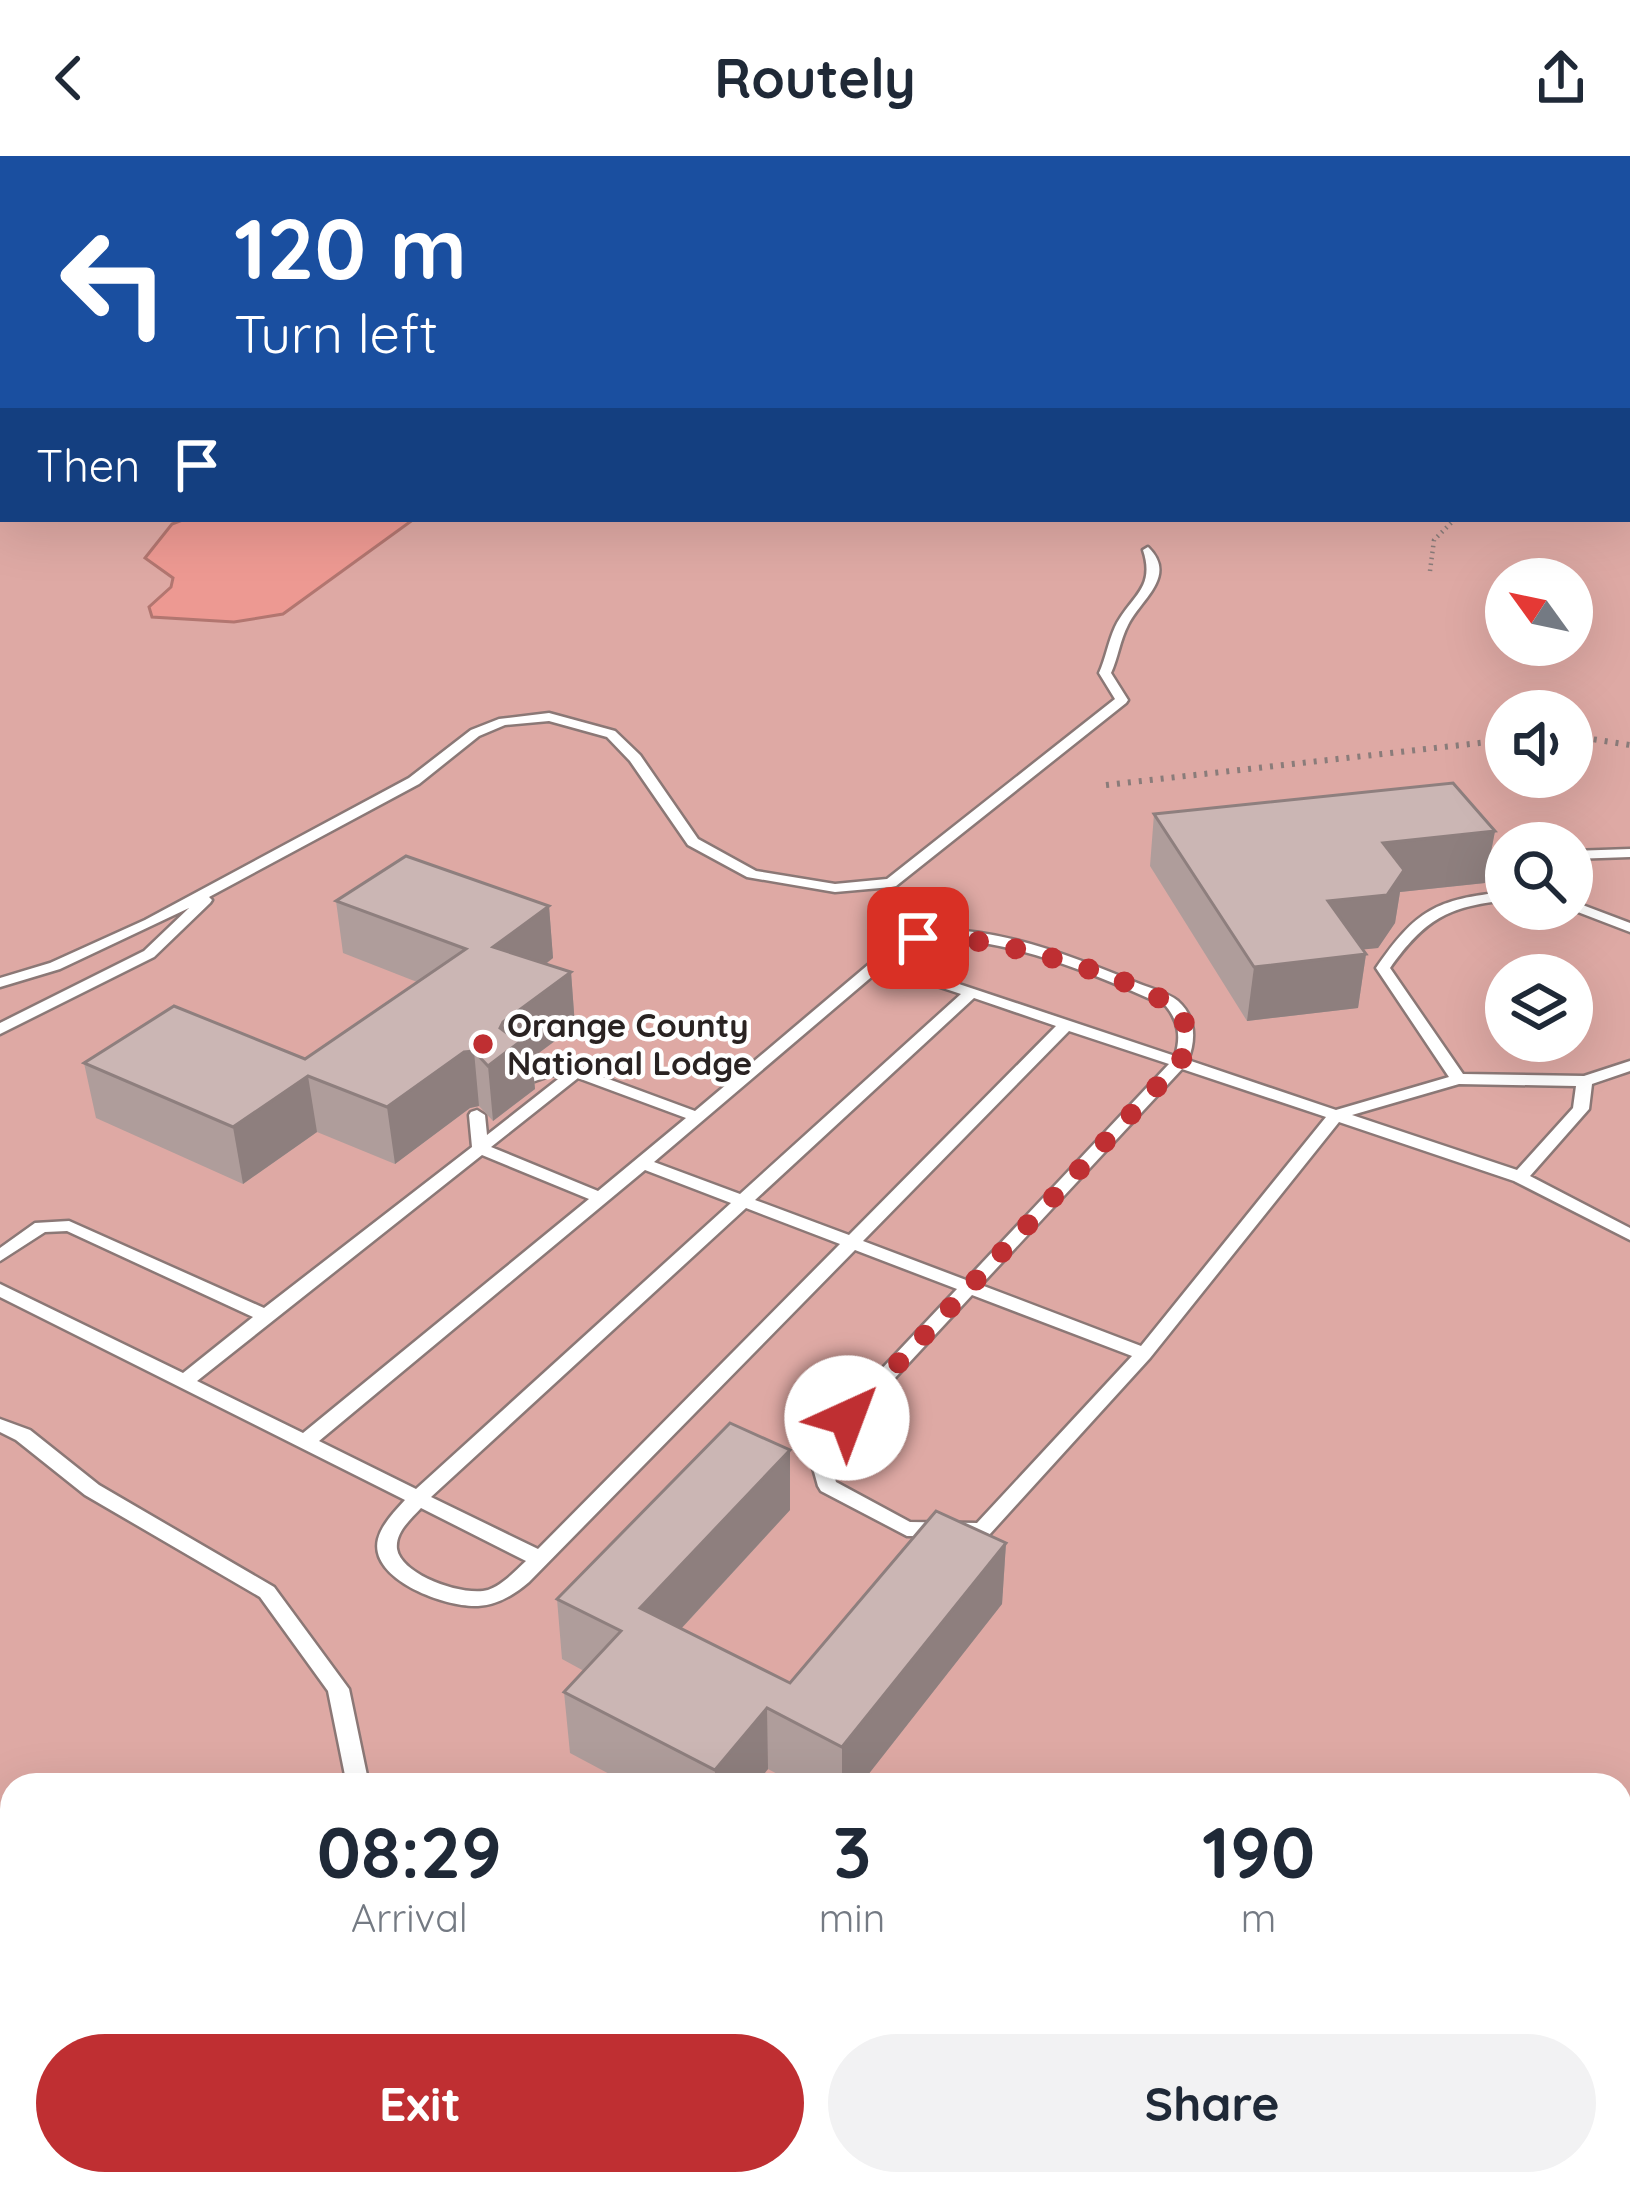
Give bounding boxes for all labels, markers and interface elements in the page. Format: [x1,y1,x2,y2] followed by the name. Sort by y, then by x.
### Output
[714,44,916,112] text: Routely
[36,45,102,111] icon: back
[1528,45,1594,111] icon: share
[234,195,467,300] text: 120 m
[36,204,192,360] icon: left
[234,299,438,367] text: Turn left
[164,432,230,498] icon: arrive
[36,437,140,493] text: Then
[1485,558,1593,666] north arrow
[1485,558,1593,1062] map controls
[1485,690,1593,798] button: sound
[1485,822,1593,930] button: search
[867,887,969,989] pin
[885,905,951,971] icon: arrive
[1485,954,1593,1062] button: layers
[507,1004,752,1083] place label: Orange County National Lodge
[470,1031,496,1057] marker: Orange County National Lodge
[784,1355,910,1481] position arrow
[317,1806,502,1896] text: 08:29
[833,1806,871,1896] text: 3
[1202,1806,1315,1896] text: 190
[351,1893,468,1942] text: Arrival
[819,1893,885,1942] text: min
[1241,1893,1276,1942] text: m
[36,2034,804,2172] button: Exit
[828,2034,1596,2172] button: Share

